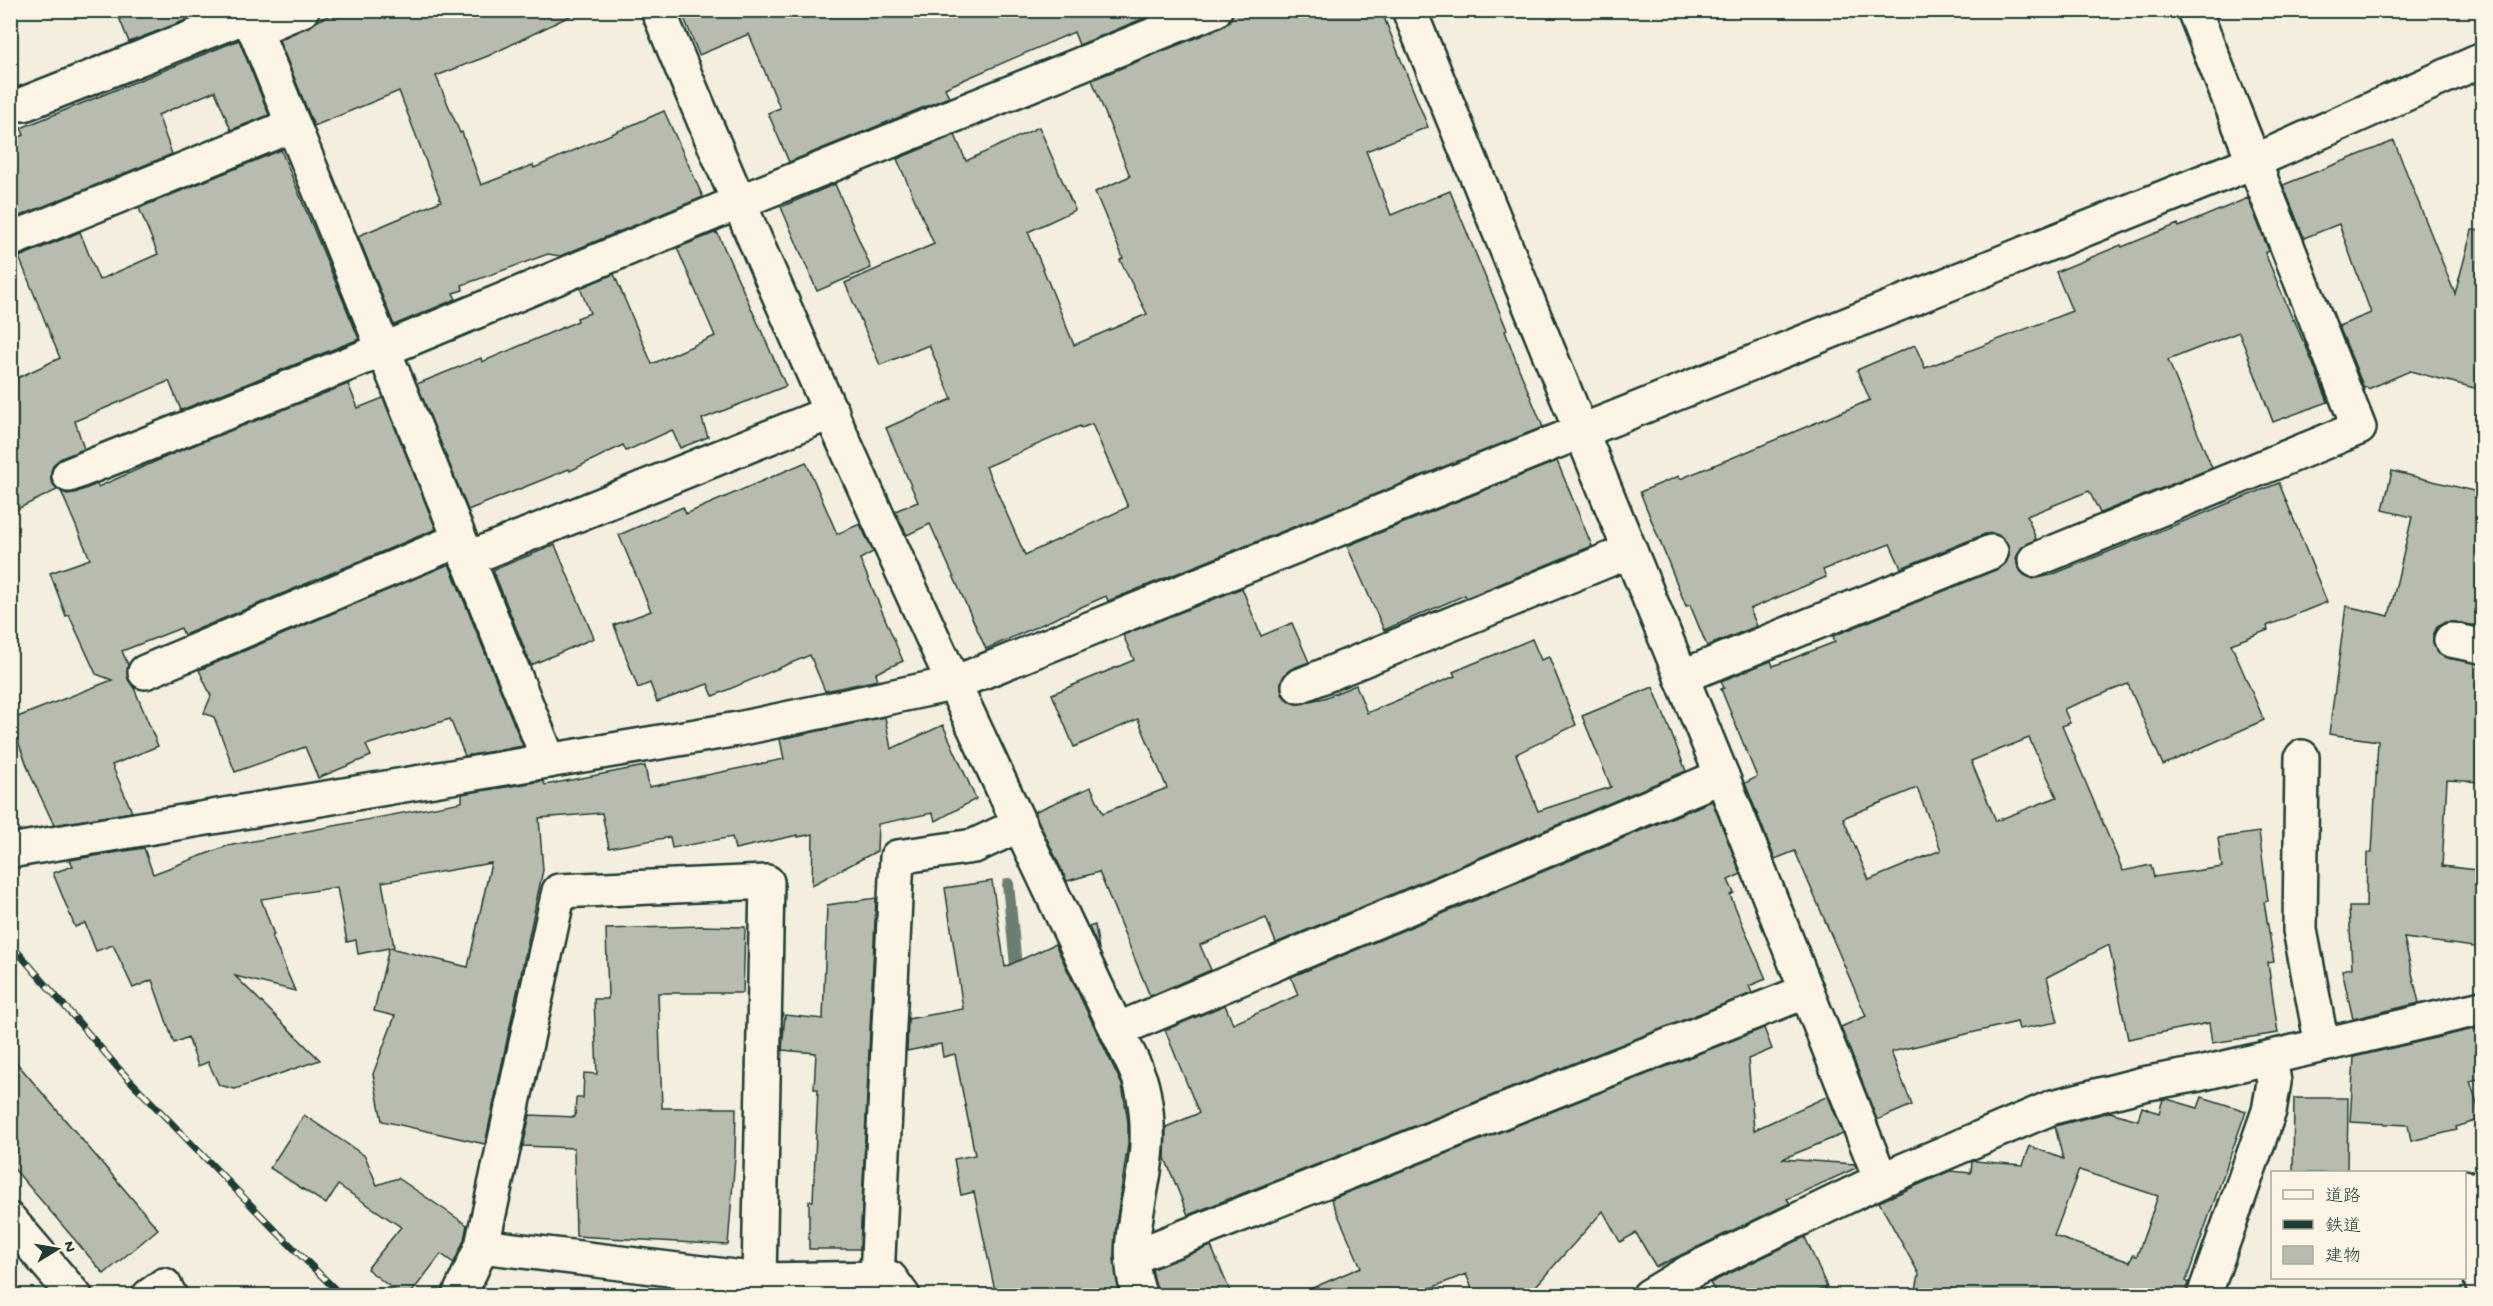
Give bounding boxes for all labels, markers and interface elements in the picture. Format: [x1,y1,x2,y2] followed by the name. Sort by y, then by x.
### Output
[2271,1171,2466,1279] legend
[2325,1186,2361,1208] text: 道路
[2325,1216,2361,1238] text: 鉄道
[27,1219,87,1279] north arrow
[58,1240,79,1254] text: N
[2325,1246,2361,1268] text: 建物

